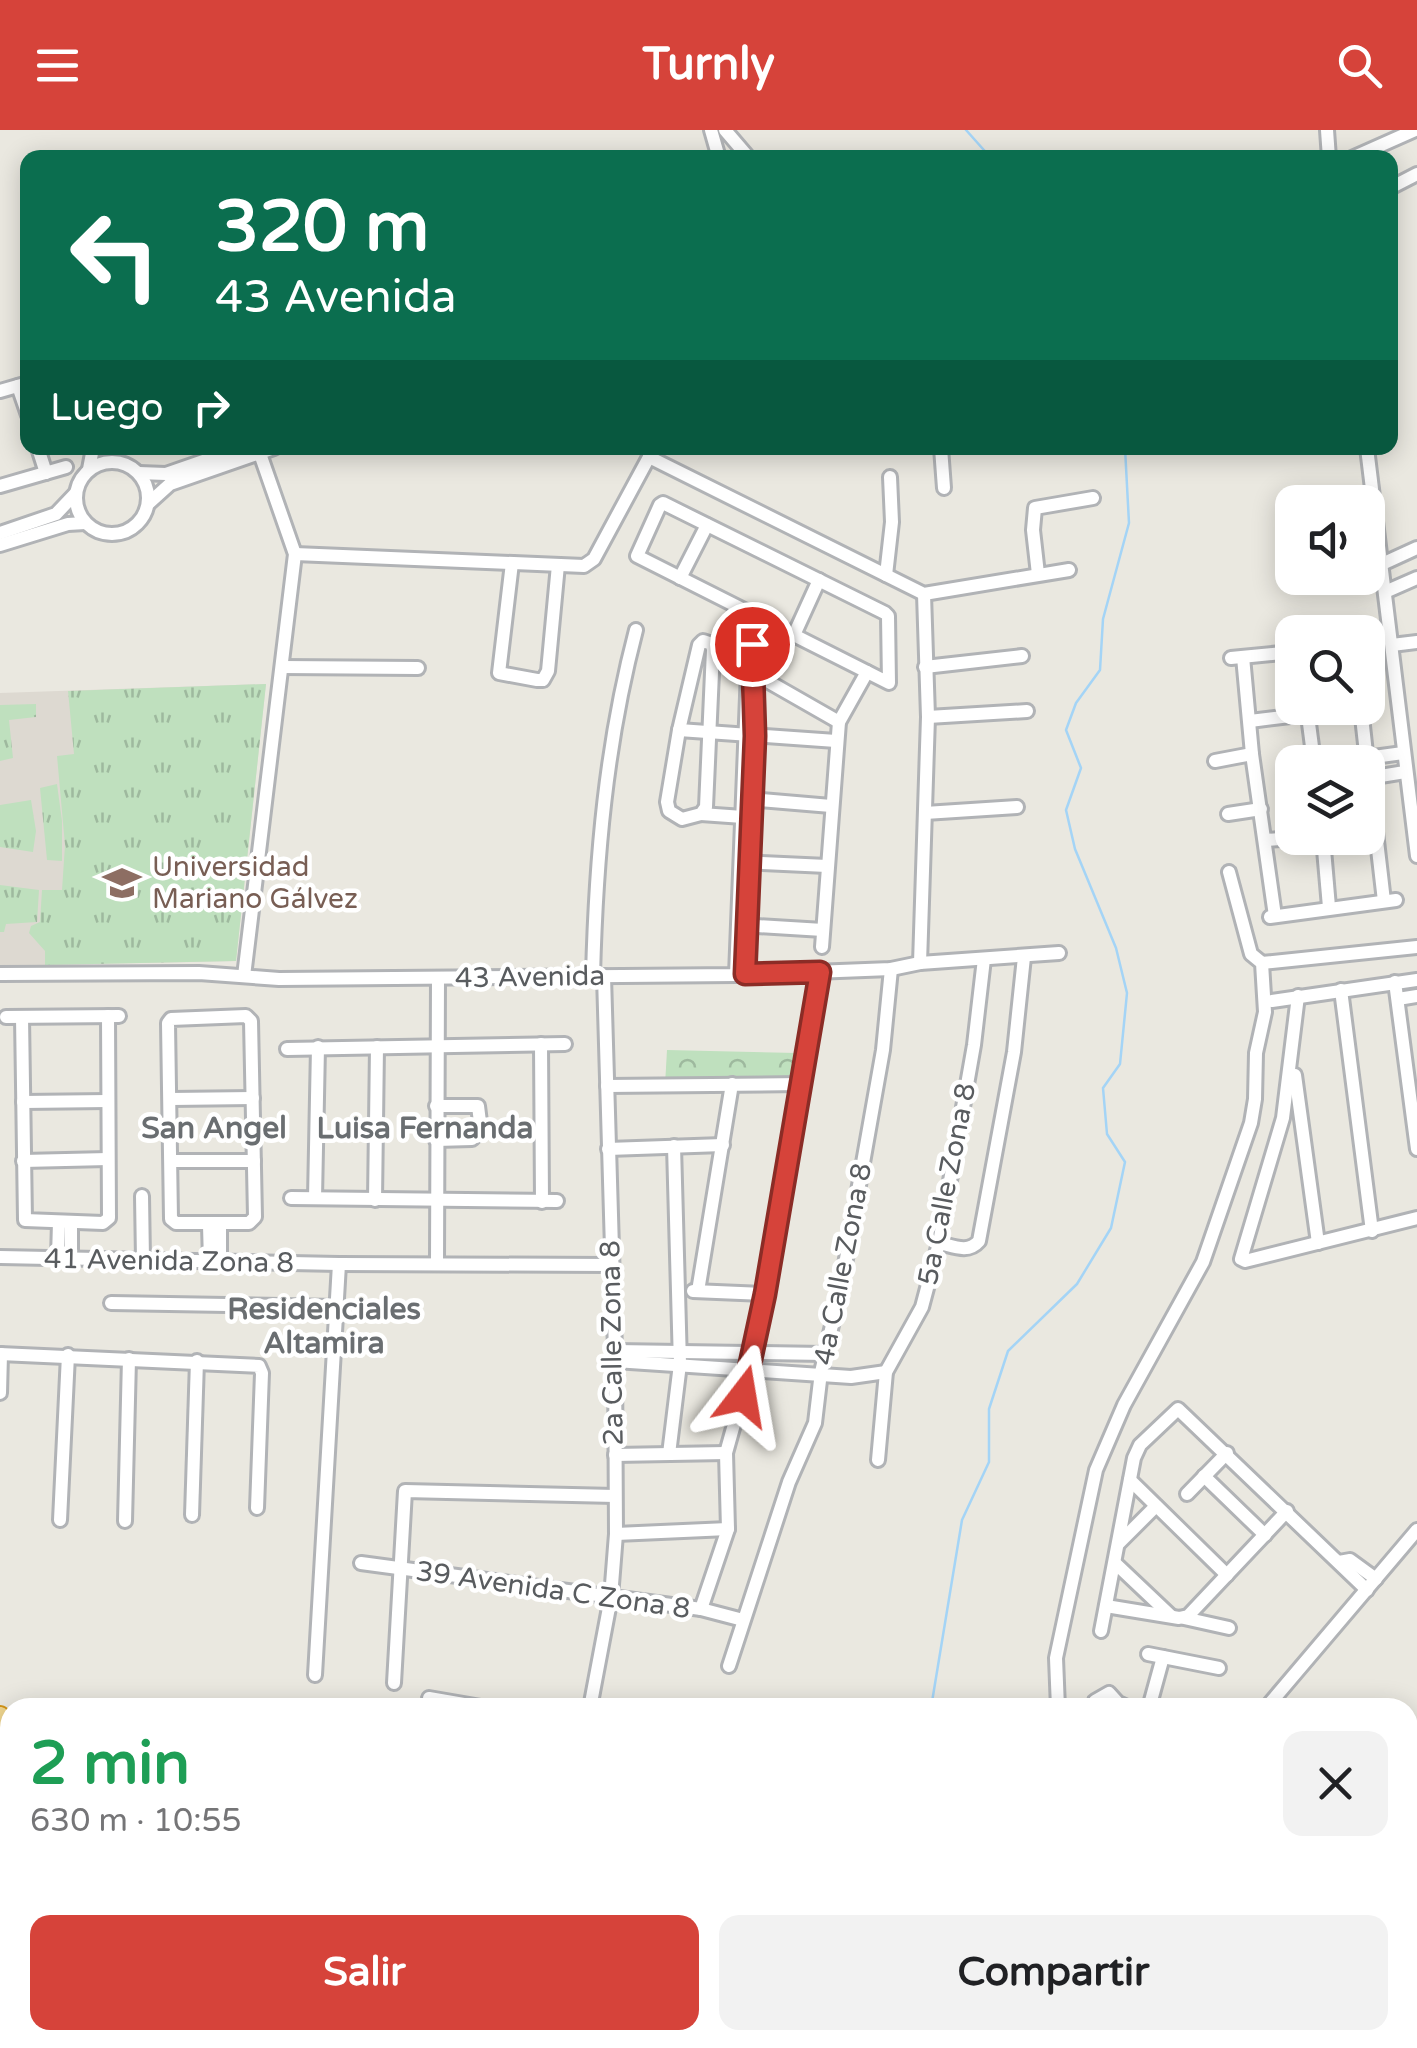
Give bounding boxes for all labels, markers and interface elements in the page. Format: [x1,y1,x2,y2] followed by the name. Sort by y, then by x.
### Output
[30,38,85,93] icon: menu
[642,38,775,92] text: Turnly
[1332,38,1387,93] icon: search
[215,186,429,270] text: 320 m
[50,190,180,320] icon: left
[215,271,456,325] text: 43 Avenida
[184,380,239,435] icon: right
[50,385,164,431] text: Luego
[1275,485,1385,855] map controls
[1275,485,1385,595] button: sound
[710,602,795,687] pin
[1275,615,1385,725] button: search
[725,617,780,672] icon: arrive
[1275,745,1385,855] button: layers
[152,850,358,916] place label: Universidad Mariano Gálvez
[101,862,143,904] school or university icon: Universidad Mariano Gálvez
[455,959,605,995] street label: 43 Avenida
[911,1080,983,1288] street label: 5a Calle Zona 8
[141,1110,287,1147] district label: San Angel
[317,1110,533,1147] district label: Luisa Fernanda
[807,1160,879,1368] street label: 4a Calle Zona 8
[593,1240,631,1446] street label: 2a Calle Zona 8
[44,1242,294,1280] street label: 41 Avenida Zona 8
[227,1291,421,1362] district label: Residenciales Altamira
[691,1344,795,1448] position arrow
[414,1554,692,1626] street label: 39 Avenida C Zona 8
[30,1728,190,1800] text: 2 min
[1283,1731,1388,1836] button: close
[30,1802,242,1840] text: 630 m · 10:55
[30,1915,699,2030] button: Salir
[719,1915,1388,2030] button: Compartir

